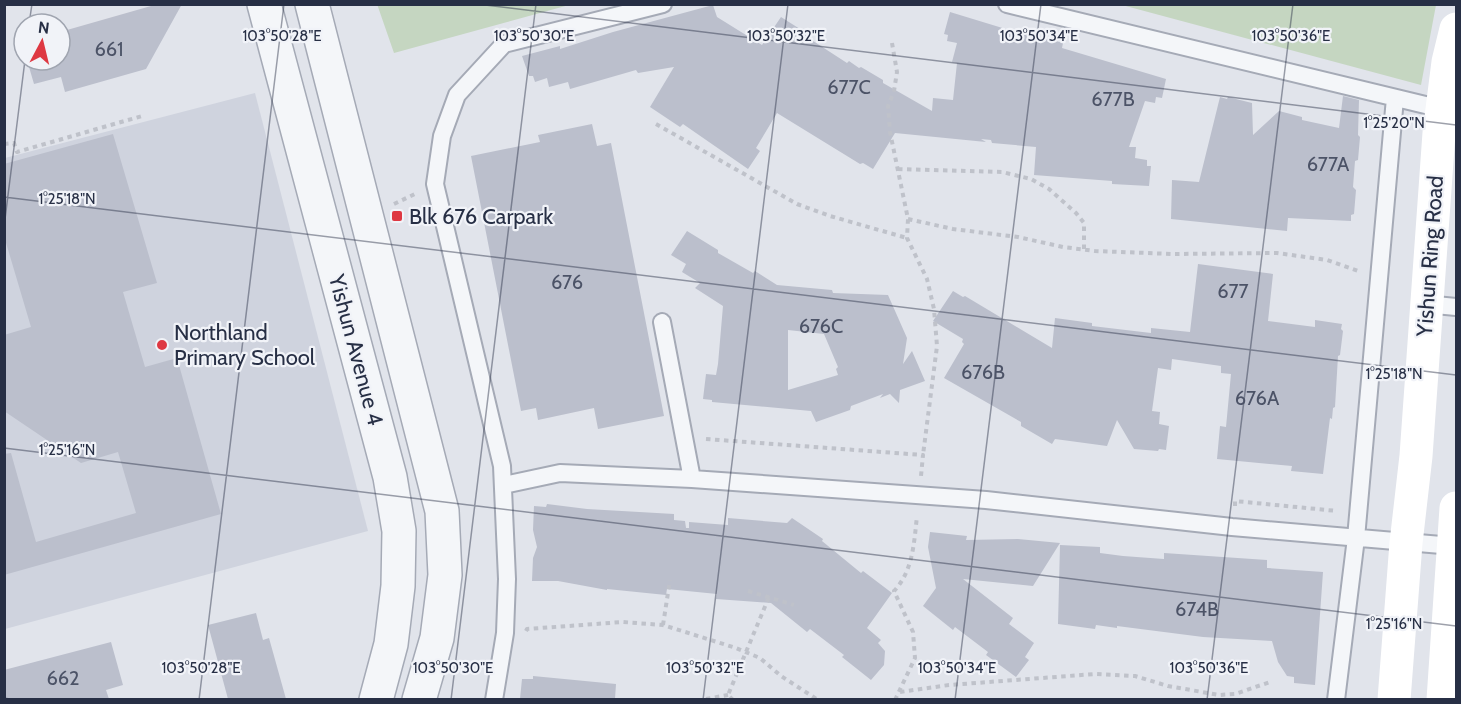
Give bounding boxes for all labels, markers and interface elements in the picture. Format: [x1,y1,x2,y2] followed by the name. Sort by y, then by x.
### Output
[12,12,72,72] north arrow
[37,17,51,38] text: N
[242,27,322,45] text: 103°50'28"E
[494,27,574,45] text: 103°50'30"E
[747,27,825,45] text: 103°50'32"E
[1000,27,1078,45] text: 103°50'34"E
[1252,27,1330,45] text: 103°50'36"E
[94,37,124,61] house number: 661
[827,75,871,99] house number: 677C
[1091,87,1135,111] house number: 677B
[1363,114,1425,132] text: 1°25'20"N
[1307,152,1350,176] house number: 677A
[1411,175,1449,338] street label: Yishun Ring Road
[38,190,96,208] text: 1°25'18"N
[409,203,553,230] place label: Blk 676 Carpark
[390,209,404,223] marker: Blk 676 Carpark
[551,270,583,294] house number: 676
[323,271,389,429] street label: Yishun Avenue 4
[1217,279,1249,303] house number: 677
[799,314,843,338] house number: 676C
[174,319,316,371] place label: Northland Primary School
[155,338,169,352] marker: Northland Primary School
[961,360,1005,384] house number: 676B
[1365,365,1423,383] text: 1°25'18"N
[1235,386,1280,410] house number: 676A
[39,441,95,459] text: 1°25'16"N
[1175,597,1219,621] house number: 674B
[1366,615,1422,633] text: 1°25'16"N
[161,659,241,677] text: 103°50'28"E
[413,659,493,677] text: 103°50'30"E
[666,659,744,677] text: 103°50'32"E
[918,659,996,677] text: 103°50'34"E
[1170,659,1248,677] text: 103°50'36"E
[46,666,80,690] house number: 662

